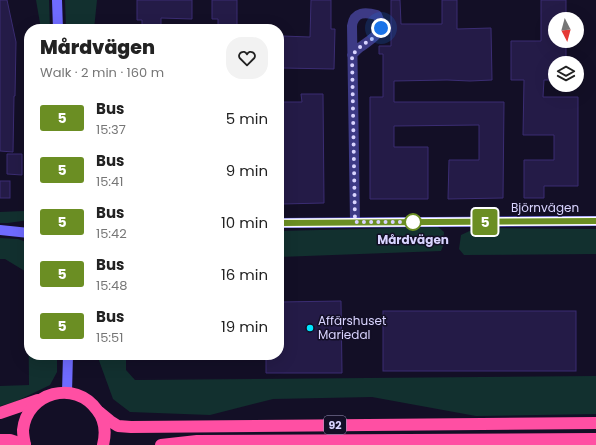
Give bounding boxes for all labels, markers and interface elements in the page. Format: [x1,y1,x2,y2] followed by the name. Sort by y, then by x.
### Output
[548,12,584,48] north arrow
[548,12,584,92] map controls
[371,18,391,38] your location
[40,34,155,61] text: Mårdvägen
[226,37,268,79] button: heart
[548,56,584,92] button: layers
[40,63,164,82] text: Walk · 2 min · 160 m
[96,98,124,119] text: Bus
[57,108,67,128] text: 5
[226,108,268,129] text: 5 min
[96,120,126,139] text: 15:37
[96,150,124,171] text: Bus
[57,160,67,180] text: 5
[226,160,268,181] text: 9 min
[96,172,123,191] text: 15:41
[511,199,579,216] street label: Björnvägen
[96,202,124,223] text: Bus
[472,209,498,235] line badge: 5
[57,212,67,232] text: 5
[221,212,268,233] text: 10 min
[480,212,490,232] text: 5
[404,213,422,231] marker: Mårdvägen
[96,224,127,243] text: 15:42
[377,231,449,248] place label: Mårdvägen
[96,254,124,275] text: Bus
[57,264,67,284] text: 5
[221,264,268,285] text: 16 min
[96,276,127,295] text: 15:48
[96,306,124,327] text: Bus
[318,312,386,343] place label: Affärshuset Mariedal
[57,316,67,336] text: 5
[221,316,268,337] text: 19 min
[305,323,315,333] marker: Affärshuset Mariedal
[96,328,123,347] text: 15:51
[324,416,346,434] road number: 92

